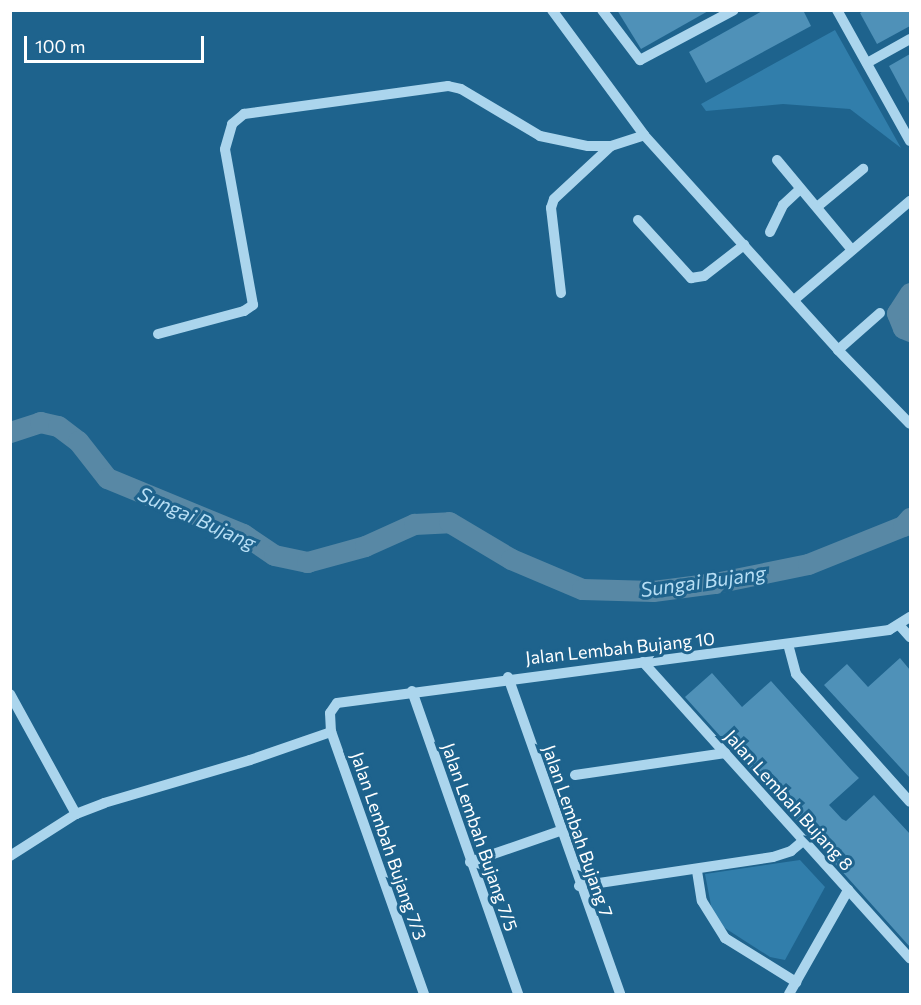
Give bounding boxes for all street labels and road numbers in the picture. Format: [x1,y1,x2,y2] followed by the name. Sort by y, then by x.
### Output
[524,627,716,669] street label: Jalan Lembah Bujang 10
[720,725,858,875] street label: Jalan Lembah Bujang 8
[438,740,522,934] street label: Jalan Lembah Bujang 7/5
[538,742,618,920] street label: Jalan Lembah Bujang 7
[347,749,431,943] street label: Jalan Lembah Bujang 7/3

